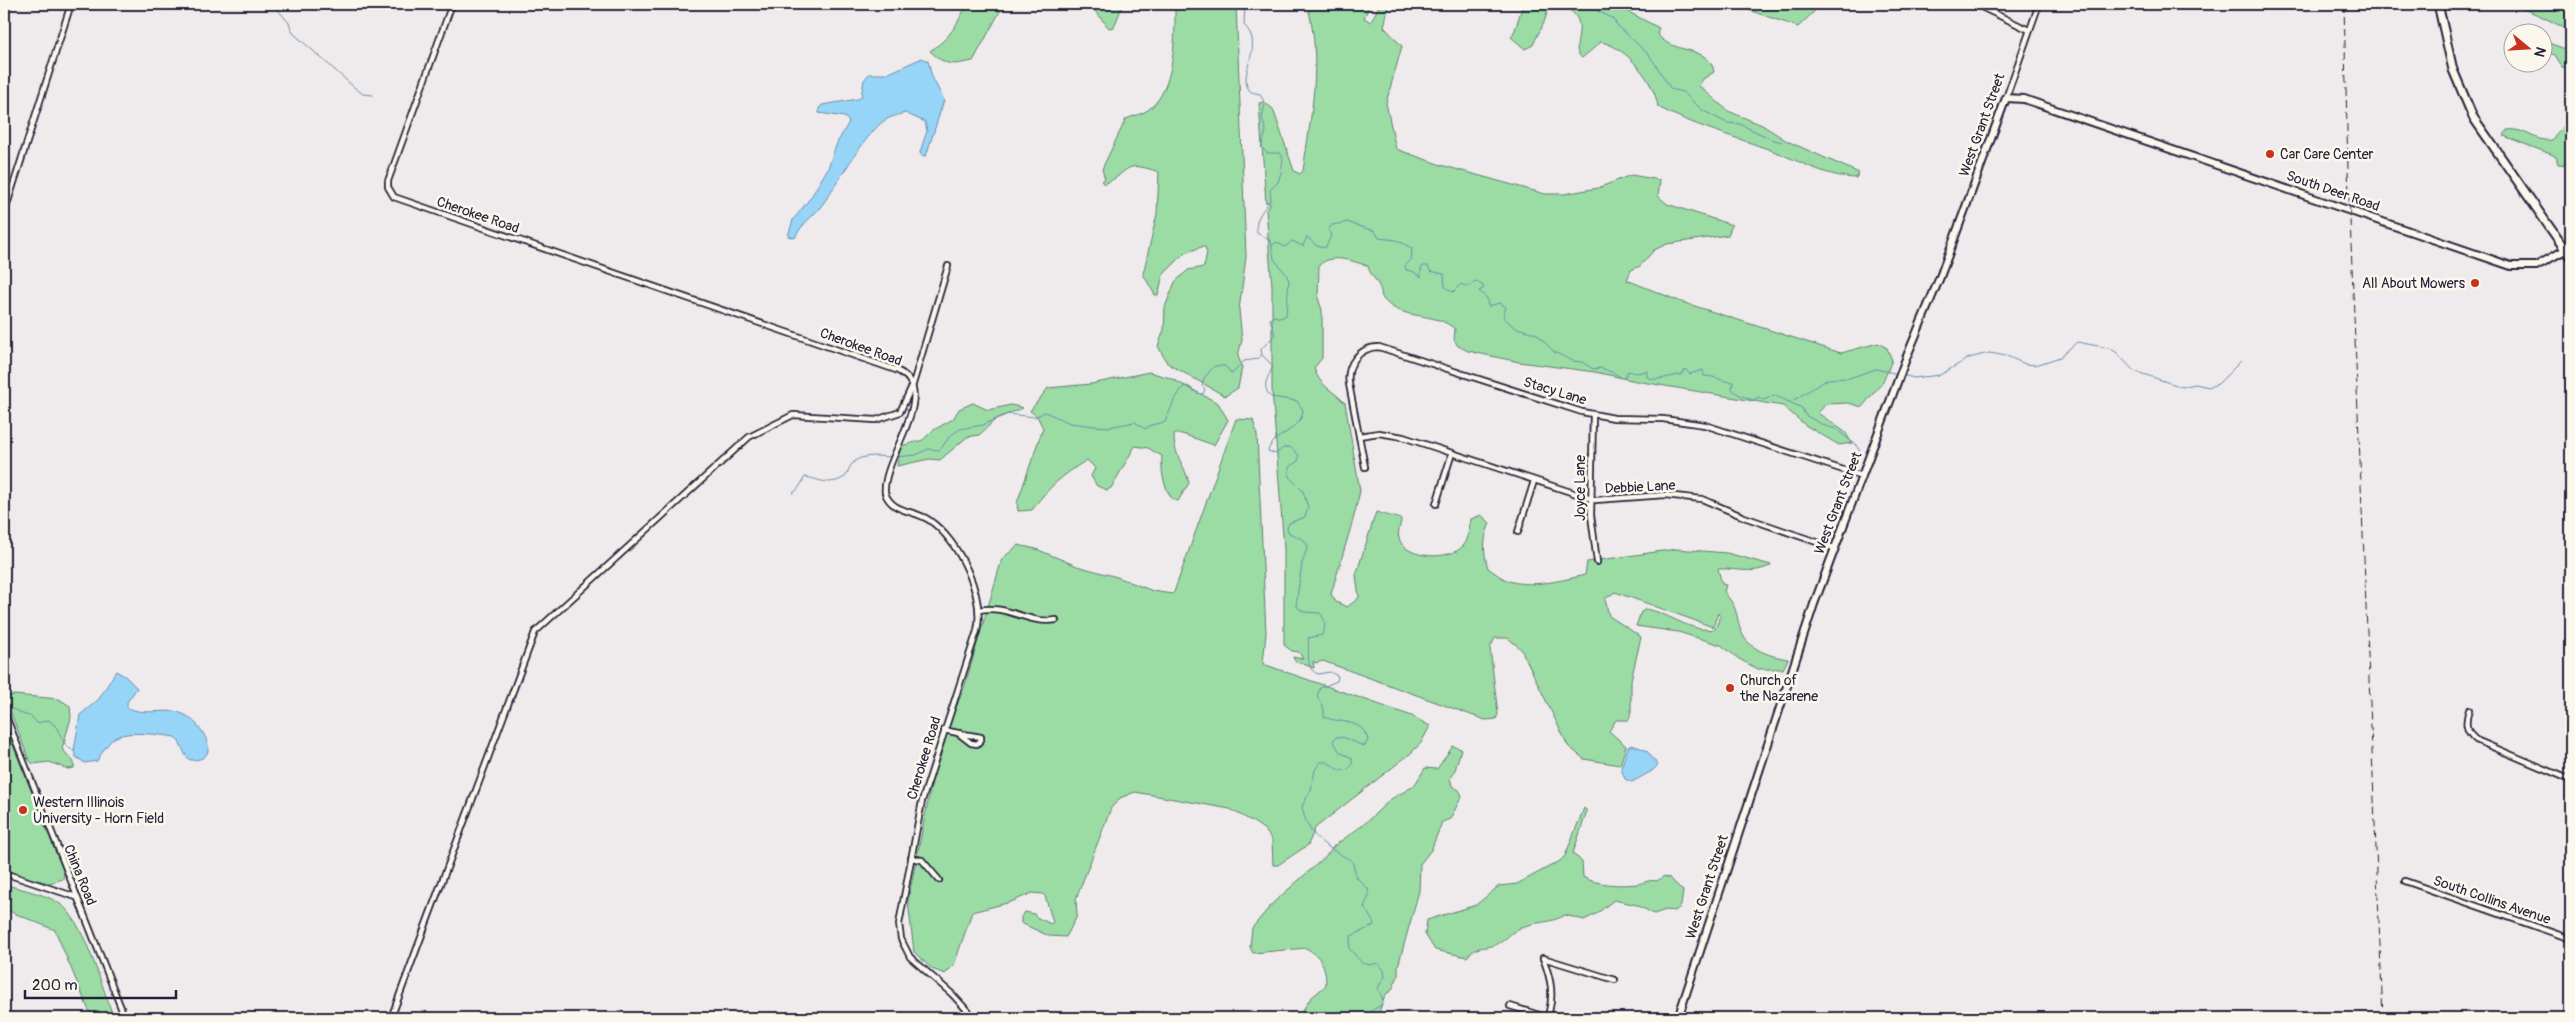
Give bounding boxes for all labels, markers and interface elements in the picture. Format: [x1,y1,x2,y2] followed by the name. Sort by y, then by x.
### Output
[2502,22,2552,72] north arrow
[2530,45,2549,59] text: N
[1955,71,2009,179] street label: West Grant Street
[2280,146,2374,163] place label: Car Care Center
[2264,148,2276,160] marker: Car Care Center
[2284,167,2382,215] street label: South Deer Road
[435,193,522,237] street label: Cherokee Road
[2362,275,2466,292] place label: All About Mowers
[2469,277,2481,289] marker: All About Mowers
[818,324,904,370] street label: Cherokee Road
[1521,373,1589,409] street label: Stacy Lane
[1811,449,1866,557] street label: West Grant Street
[1572,455,1589,521] street label: Joyce Lane
[1604,477,1676,497] street label: Debbie Lane
[1739,672,1818,705] place label: Church of the Nazarene
[1724,682,1736,694] marker: Church of the Nazarene
[903,714,945,802] street label: Cherokee Road
[33,794,164,827] place label: Western Illinois University - Horn Field
[17,804,29,816] marker: Western Illinois University - Horn Field
[1682,832,1732,941] street label: West Grant Street
[60,842,100,908] street label: China Road
[2431,872,2553,928] street label: South Collins Avenue
[25,967,176,999] scale bar
[32,976,77,995] text: 200 m

